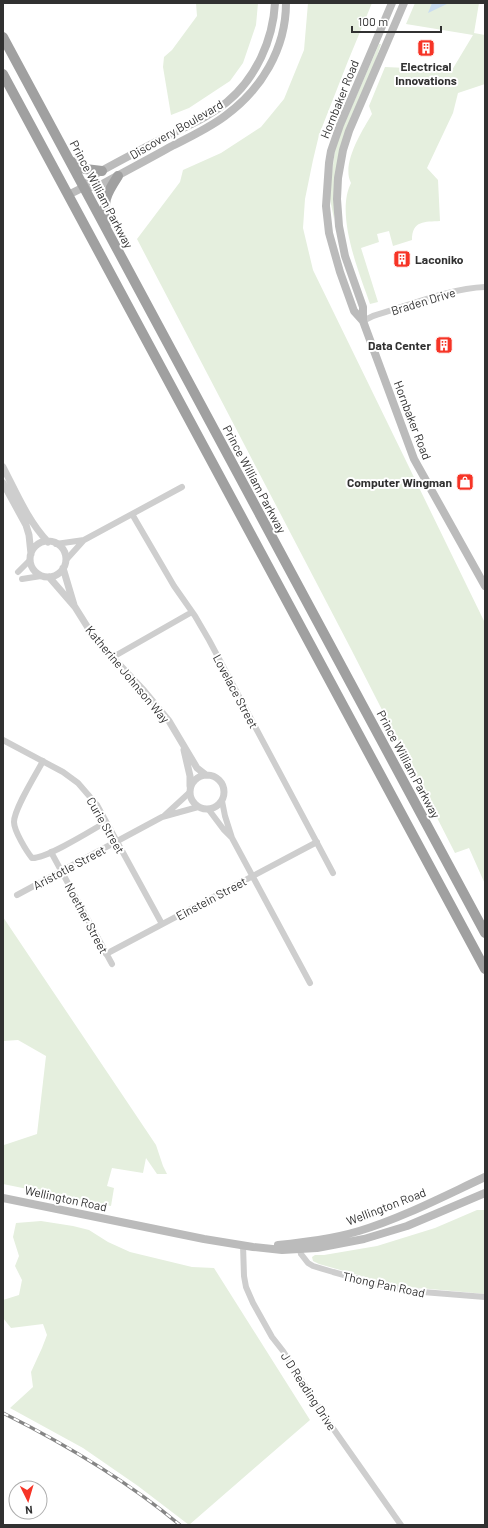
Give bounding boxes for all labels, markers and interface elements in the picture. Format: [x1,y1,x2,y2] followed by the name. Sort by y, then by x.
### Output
[352,8,441,34] scale bar
[358,14,388,28] text: 100 m
[416,38,436,58] building icon: Electrical Innovations
[317,58,361,140] street label: Hornbaker Road
[395,59,457,87] place label: Electrical Innovations
[127,97,225,161] street label: Discovery Boulevard
[68,138,137,251] street label: Prince William Parkway
[392,249,412,269] building icon: Laconiko
[415,252,464,266] place label: Laconiko
[389,285,457,317] street label: Braden Drive
[434,335,454,355] building icon: Data Center
[368,338,431,352] place label: Data Center
[392,379,434,461] street label: Hornbaker Road
[221,423,290,536] street label: Prince William Parkway
[455,472,475,492] shop icon: Computer Wingman
[347,475,452,489] place label: Computer Wingman
[83,623,173,726] street label: Katherine Johnson Way
[211,652,261,730] street label: Lovelace Street
[375,708,444,821] street label: Prince William Parkway
[84,794,128,856] street label: Curie Street
[30,842,108,892] street label: Aristotle Street
[173,874,249,922] street label: Einstein Street
[63,880,111,956] street label: Noether Street
[23,1182,109,1214] street label: Wellington Road
[344,1184,428,1228] street label: Wellington Road
[342,1268,426,1300] street label: Thong Pan Road
[278,1349,340,1433] street label: J D Reading Drive
[8,1480,48,1520] north arrow
[25,1504,33,1517] text: N

